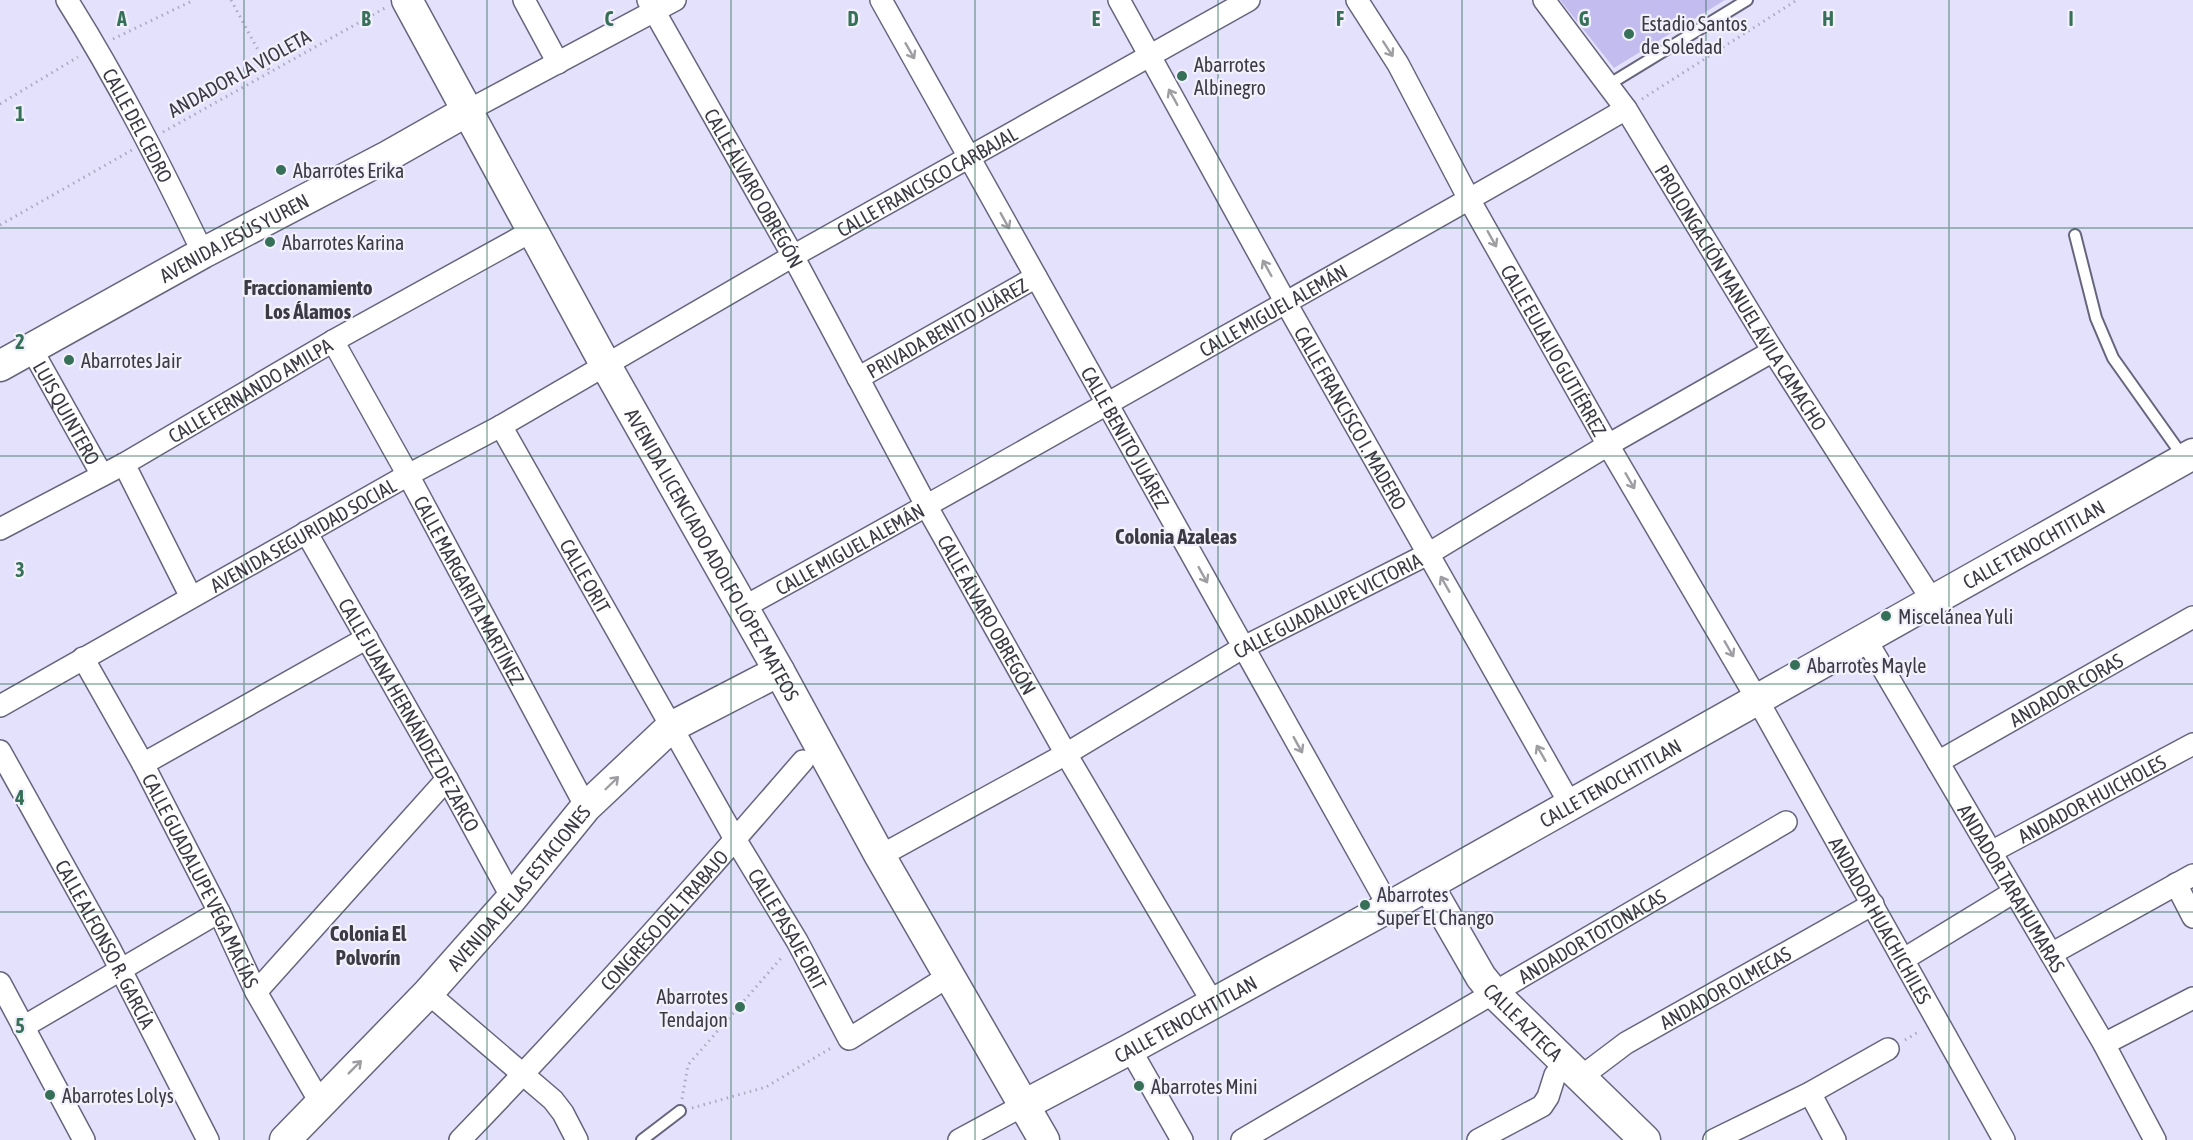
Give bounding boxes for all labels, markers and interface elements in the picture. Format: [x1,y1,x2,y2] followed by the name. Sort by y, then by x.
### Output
[116,7,127,30] text: A
[361,7,371,30] text: B
[605,7,614,30] text: C
[847,7,859,30] text: D
[1092,7,1101,30] text: E
[1336,7,1344,30] text: F
[1579,7,1590,30] text: G
[1822,7,1834,30] text: H
[2068,7,2074,30] text: I
[1641,12,1747,58] place label: Estadio Santos de Soledad
[164,24,314,122] street label: ANDADOR LA VIOLETA
[1622,27,1636,41] marker: Estadio Santos de Soledad
[1383,40,1395,57] one-way arrow
[904,42,916,59] one-way arrow
[1194,53,1266,99] place label: Abarrotes Albinegro
[98,64,178,186] street label: CALLE DEL CEDRO
[1175,69,1189,83] marker: Abarrotes Albinegro
[1167,88,1178,106] one-way arrow
[15,102,25,125] text: 1
[700,104,809,272] street label: CALLE ÁLVARO OBREGÓN
[832,121,1021,241] street label: CALLE FRANCISCO CARBAJAL
[293,159,404,182] place label: Abarrotes Erika
[1651,160,1832,434] street label: PROLONGACIÓN MANUEL ÁVILA CAMACHO
[274,163,288,177] marker: Abarrotes Erika
[155,188,312,287] street label: AVENIDA JESÚS YUREN
[999,212,1011,229] one-way arrow
[1486,230,1498,247] one-way arrow
[282,231,404,254] place label: Abarrotes Karina
[263,235,277,249] marker: Abarrotes Karina
[1195,259,1351,361] street label: CALLE MIGUEL ALEMÁN
[1261,260,1273,277] one-way arrow
[1497,260,1612,440] street label: CALLE EULALIO GUTIÉRREZ
[862,273,1031,382] street label: PRIVADA BENITO JUÁREZ
[243,275,373,323] district label: Fraccionamiento Los Álamos
[1290,322,1412,513] street label: CALLE FRANCISCO I. MADERO
[15,330,25,353] text: 2
[164,333,336,447] street label: CALLE FERNANDO AMILPA
[81,349,183,372] place label: Abarrotes Jair
[62,353,76,367] marker: Abarrotes Jair
[29,357,105,468] street label: LUIS QUINTERO
[1077,362,1175,512] street label: CALLE BENITO JUÁREZ
[621,404,804,704] street label: AVENIDA LICENCIADO ADOLFO LÓPEZ MATEOS
[1624,472,1636,489] one-way arrow
[206,473,400,596] street label: AVENIDA SEGURIDAD SOCIAL
[410,491,530,688] street label: CALLE MARGARITA MARTÍNEZ
[1959,495,2108,593] street label: CALLE TENOCHTITLAN
[771,498,928,599] street label: CALLE MIGUEL ALEMÁN
[1115,524,1238,548] district label: Colonia Azaleas
[933,531,1041,698] street label: CALLE ÁLVARO OBREGÓN
[556,535,616,617] street label: CALLE ORIT
[1229,548,1426,663] street label: CALLE GUADALUPE VICTORIA
[15,558,25,581] text: 3
[1198,565,1209,583] one-way arrow
[1439,576,1451,593] one-way arrow
[335,594,485,835] street label: CALLE JUANA HERNÁNDEZ DE ZARCO
[1898,605,2013,628] place label: Miscelánea Yuli
[1879,609,1893,623] marker: Miscelánea Yuli
[1723,641,1735,658] one-way arrow
[2005,648,2127,731] street label: ANDADOR CORAS
[1807,654,1926,677] place label: Abarrotes Mayle
[1788,658,1802,672] marker: Abarrotes Mayle
[1535,733,1685,832] street label: CALLE TENOCHTITLAN
[1292,736,1304,753] one-way arrow
[1535,745,1547,762] one-way arrow
[2014,749,2169,847] street label: ANDADOR HUICHOLES
[138,769,264,991] street label: CALLE GUADALUPE VEGA MACÍAS
[604,776,619,790] one-way arrow
[14,786,25,809] text: 4
[442,800,594,975] street label: AVENIDA DE LAS ESTACIONES
[1954,800,2070,976] street label: ANDADOR TARAHUMARAS
[1825,833,1937,1008] street label: ANDADOR HUACHICHILES
[595,845,732,995] street label: CONGRESO DEL TRABAJO
[51,856,160,1032] street label: CALLE ALFONSO R. GARCÍA
[744,864,832,993] street label: CALLE PASAJE ORIT
[1377,883,1494,929] place label: Abarrotes Super El Chango
[1514,884,1669,988] street label: ANDADOR TOTONACAS
[1358,898,1372,912] marker: Abarrotes Super El Chango
[330,921,407,969] district label: Colonia El Polvorín
[1655,941,1795,1033] street label: ANDADOR OLMECAS
[1110,970,1261,1067] street label: CALLE TENOCHTITLAN
[1479,979,1568,1065] street label: CALLE AZTECA
[657,985,728,1031] place label: Abarrotes Tendajon
[733,1000,747,1014] marker: Abarrotes Tendajon
[15,1014,25,1037] text: 5
[347,1060,362,1075] one-way arrow
[1151,1075,1258,1098] place label: Abarrotes Mini
[1132,1079,1146,1093] marker: Abarrotes Mini
[62,1084,174,1107] place label: Abarrotes Lolys
[43,1088,57,1102] marker: Abarrotes Lolys

